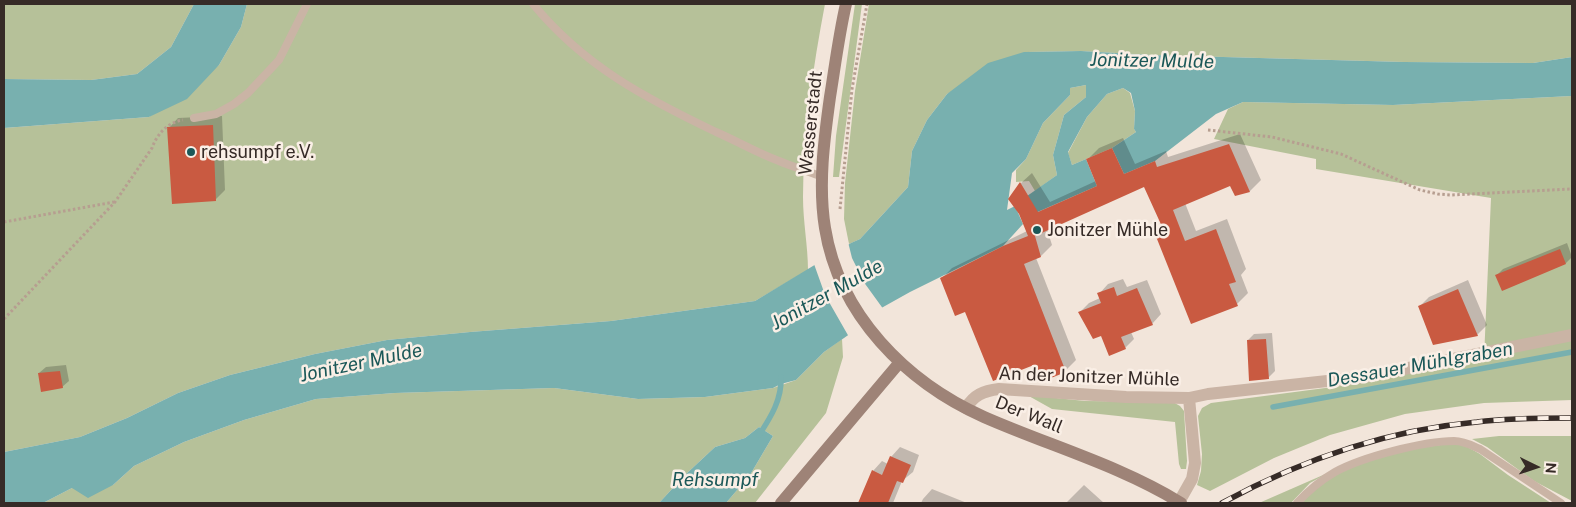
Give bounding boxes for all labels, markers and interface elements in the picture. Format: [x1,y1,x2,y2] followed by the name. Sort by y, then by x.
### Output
[1090,49,1214,73] water label: Jonitzer Mulde
[795,70,827,176] street label: Wasserstadt
[201,141,314,163] place label: rehsumpf e.V.
[185,146,197,158] marker: rehsumpf e.V.
[1047,219,1168,241] place label: Jonitzer Mühle
[1031,224,1043,236] marker: Jonitzer Mühle
[767,255,887,335] water label: Jonitzer Mulde
[1325,337,1515,393] water label: Dessauer Mühlgraben
[298,339,424,387] water label: Jonitzer Mulde
[998,363,1180,391] street label: An der Jonitzer Mühle
[992,392,1066,438] street label: Der Wall
[1511,442,1561,492] north arrow
[1543,462,1559,474] text: N
[672,469,758,491] water label: Rehsumpf

